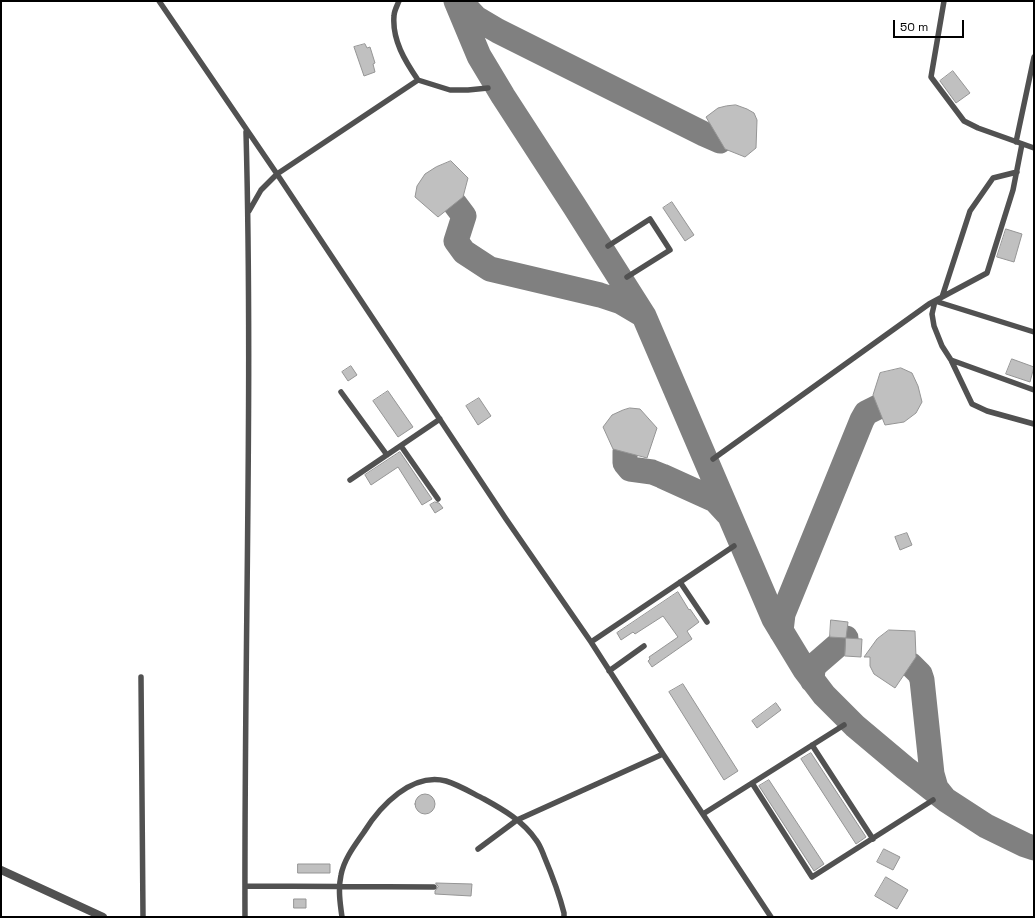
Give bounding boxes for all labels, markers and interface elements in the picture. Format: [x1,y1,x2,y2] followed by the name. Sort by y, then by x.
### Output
[895,12,966,38] scale bar
[900,19,928,35] text: 50 m

